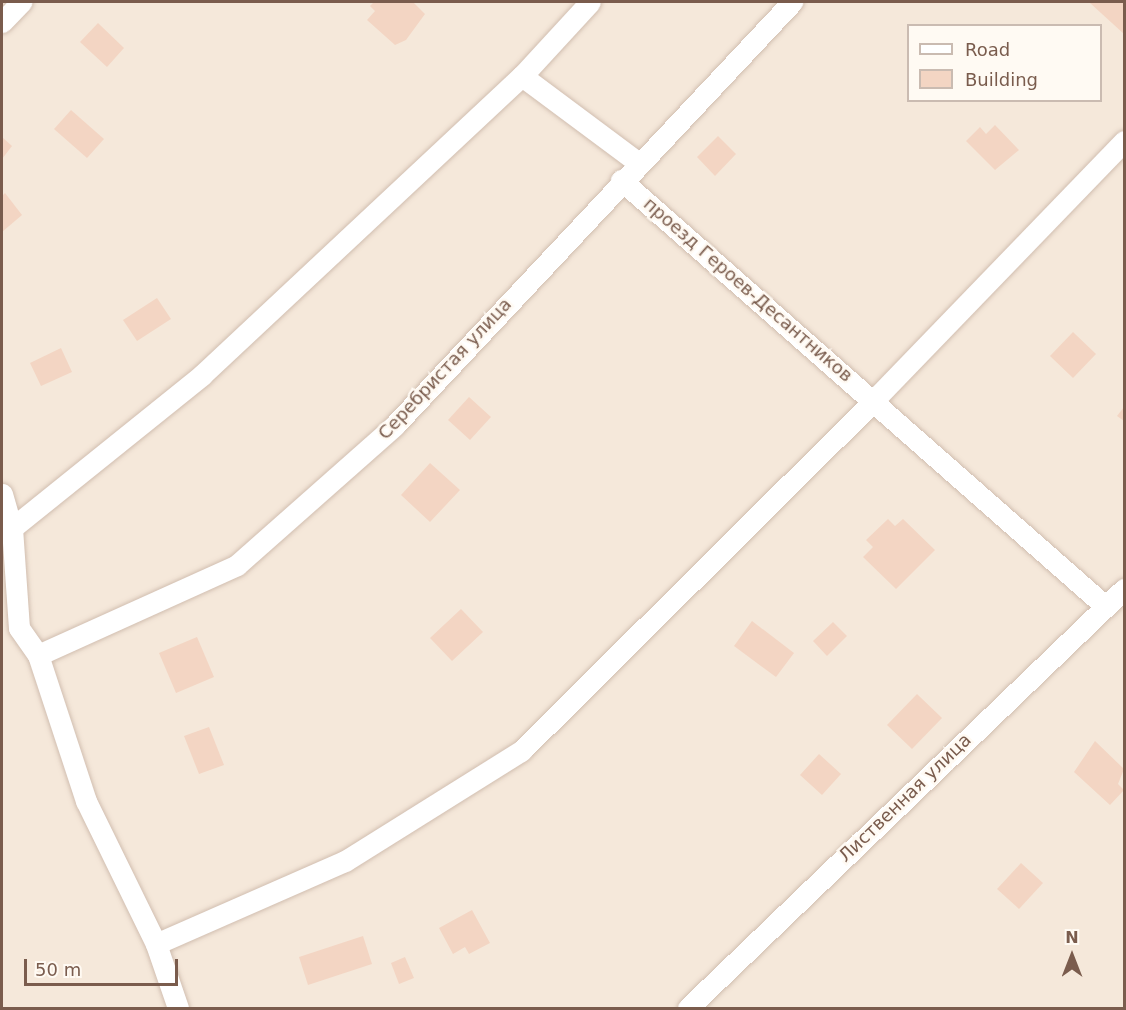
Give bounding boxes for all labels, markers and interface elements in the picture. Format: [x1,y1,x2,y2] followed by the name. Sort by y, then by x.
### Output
[907,24,1102,102] legend
[965,39,1010,60] text: Road
[965,69,1038,90] text: Building
[639,193,857,387] street label: проезд Героев-Десантников
[374,294,516,444] street label: Серебристая улица
[834,729,976,867] street label: Лиственная улица
[1042,926,1102,986] north arrow
[1065,928,1079,947] text: N
[27,947,182,985] scale bar
[35,959,81,980] text: 50 m

